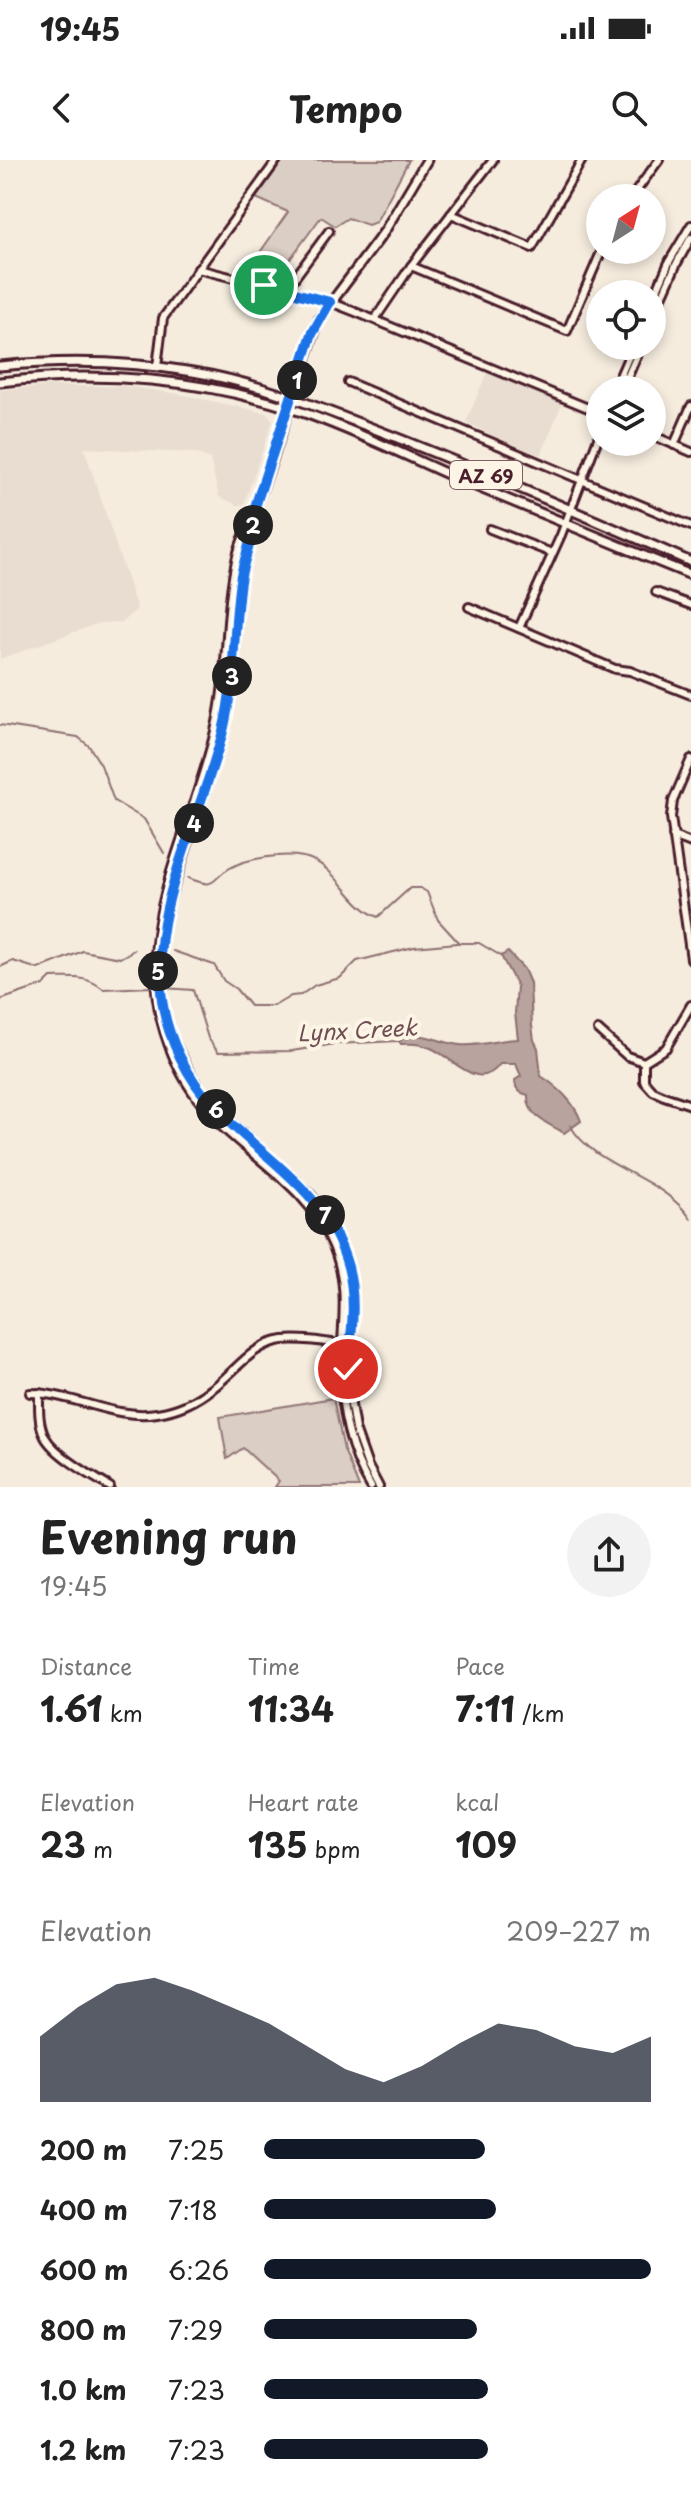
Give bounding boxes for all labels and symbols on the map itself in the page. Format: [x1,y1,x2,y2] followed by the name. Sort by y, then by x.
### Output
[586,184,666,264] north arrow
[230,251,298,319] pin
[277,360,317,400] pin: 1
[450,461,522,489] road number: AZ 69
[233,505,273,545] pin: 2
[212,656,252,696] pin: 3
[174,803,214,843] pin: 4
[138,951,178,991] pin: 5
[296,1009,419,1049] water label: Lynx Creek
[196,1089,236,1129] pin: 6
[305,1195,345,1235] pin: 7
[314,1335,382,1403] pin

